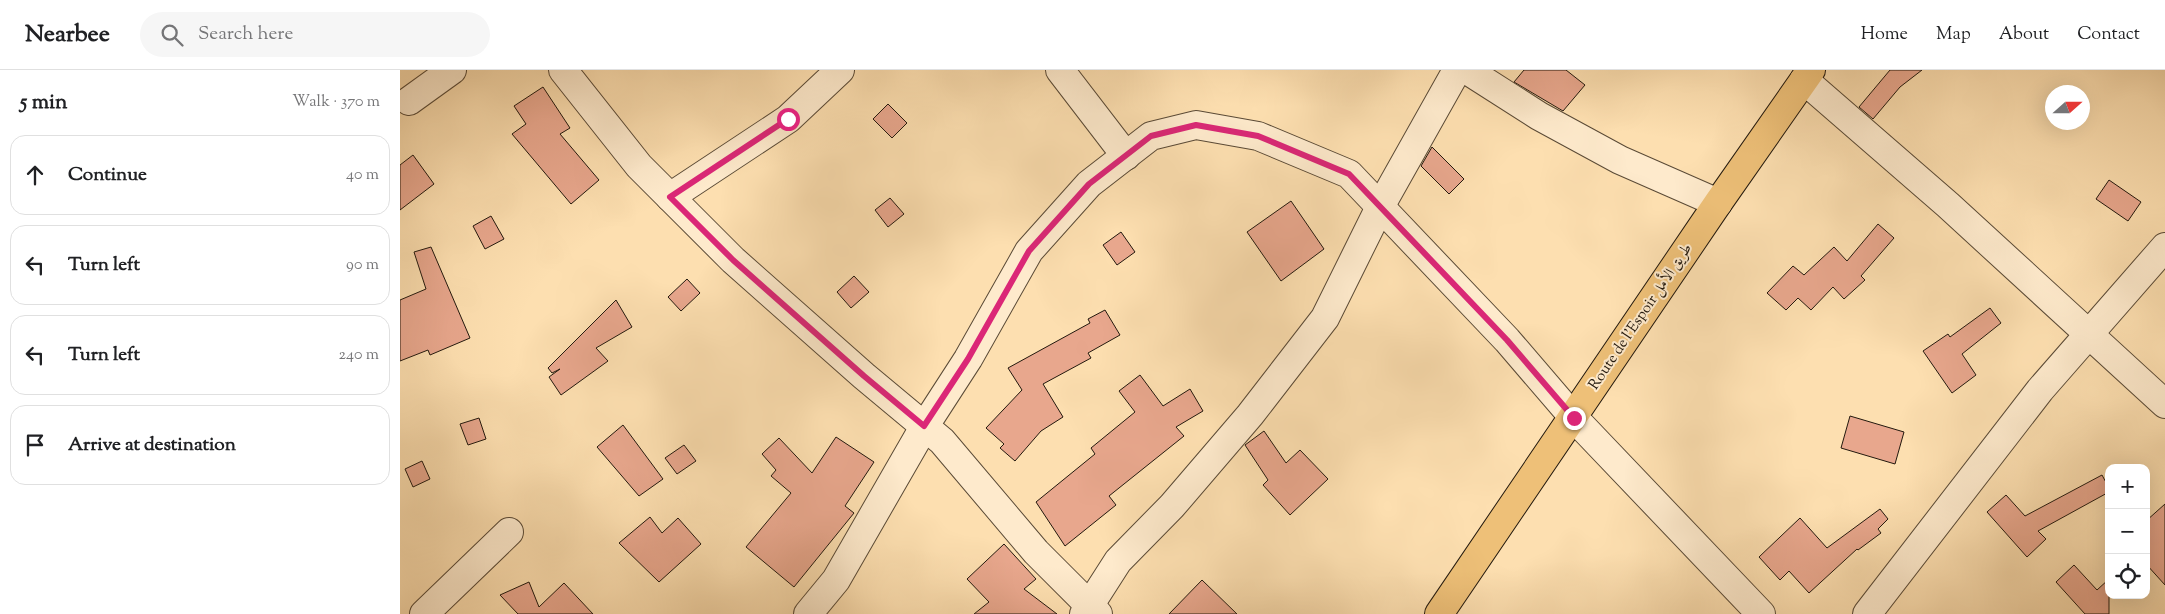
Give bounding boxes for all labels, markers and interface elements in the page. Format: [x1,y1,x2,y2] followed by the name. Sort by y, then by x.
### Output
[140,12,490,57] search box
[25,18,110,52] text: Nearbee
[158,21,186,49] icon: search
[198,21,293,48] text: Search here
[1861,22,1908,48] text: Home
[1936,22,1971,48] text: Map
[1999,22,2049,48] text: About
[2077,22,2140,48] text: Contact
[2045,85,2090,130] north arrow
[20,88,67,118] text: 5 min
[292,91,380,114] text: Walk · 370 m
[777,108,800,131] route start
[21,161,49,189] icon: ahead
[68,162,147,189] text: Continue
[346,164,379,187] text: 40 m
[1582,238,1698,394] street label: Route de l’Espoir طريق الأمل
[21,251,49,279] icon: left
[68,252,140,279] text: Turn left
[346,254,379,277] text: 90 m
[21,341,49,369] icon: left
[68,342,140,369] text: Turn left
[338,344,379,367] text: 240 m
[1563,407,1586,430] route end
[21,431,49,459] icon: arrive
[68,432,236,459] text: Arrive at destination
[2105,464,2150,599] map controls
[2105,464,2150,509] button: +
[2105,509,2150,554] button: −
[2105,554,2150,599] button: locate

